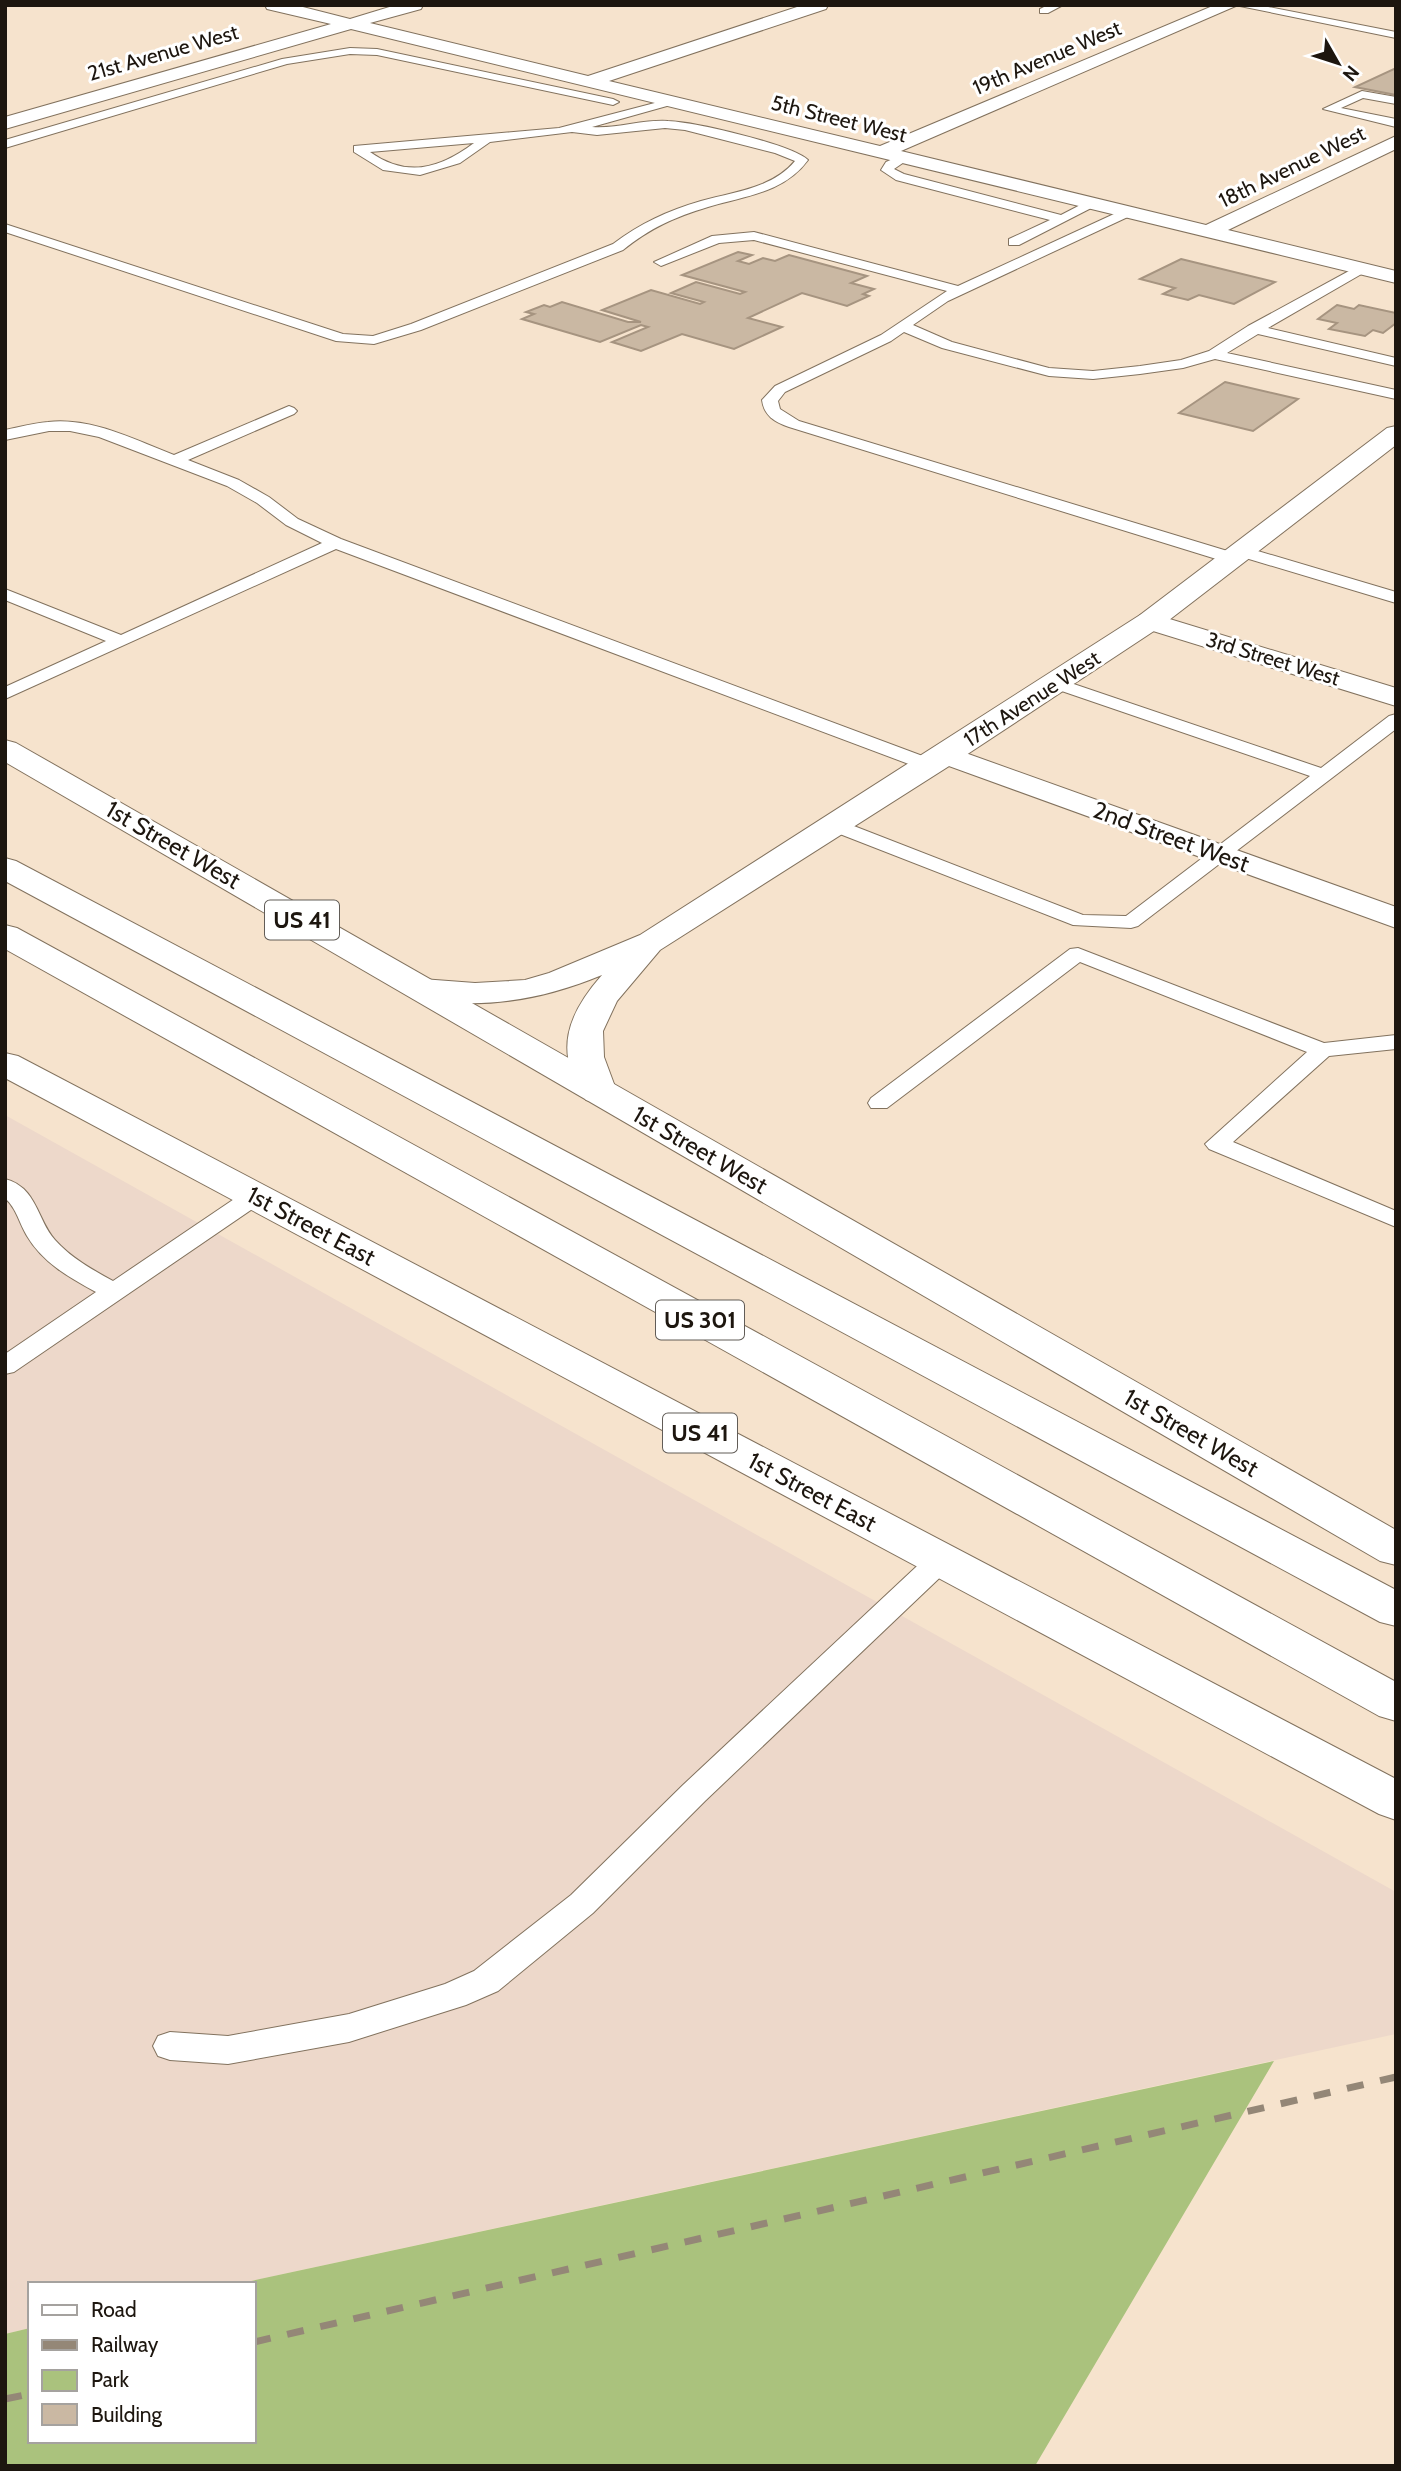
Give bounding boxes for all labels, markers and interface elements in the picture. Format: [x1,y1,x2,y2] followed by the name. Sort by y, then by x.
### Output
[969,15,1125,100] street label: 19th Avenue West
[85,19,241,86] street label: 21st Avenue West
[1303,28,1373,98] north arrow
[1338,61,1364,86] text: N
[769,90,909,147] street label: 5th Street West
[1215,120,1369,213] street label: 18th Avenue West
[1203,626,1343,691] street label: 3rd Street West
[959,645,1105,752] street label: 17th Avenue West
[101,794,246,895] street label: 1st Street West
[1089,795,1253,878] street label: 2nd Street West
[265,900,339,939] road number: US 41
[628,1099,773,1200] street label: 1st Street West
[242,1180,380,1271] street label: 1st Street East
[656,1301,744,1340] road number: US 301
[1119,1382,1264,1483] street label: 1st Street West
[663,1414,737,1452] road number: US 41
[743,1446,881,1537] street label: 1st Street East
[28,2282,256,2443] legend
[91,2297,137,2322] text: Road
[91,2332,159,2357] text: Railway
[91,2367,129,2392] text: Park
[91,2402,163,2427] text: Building

